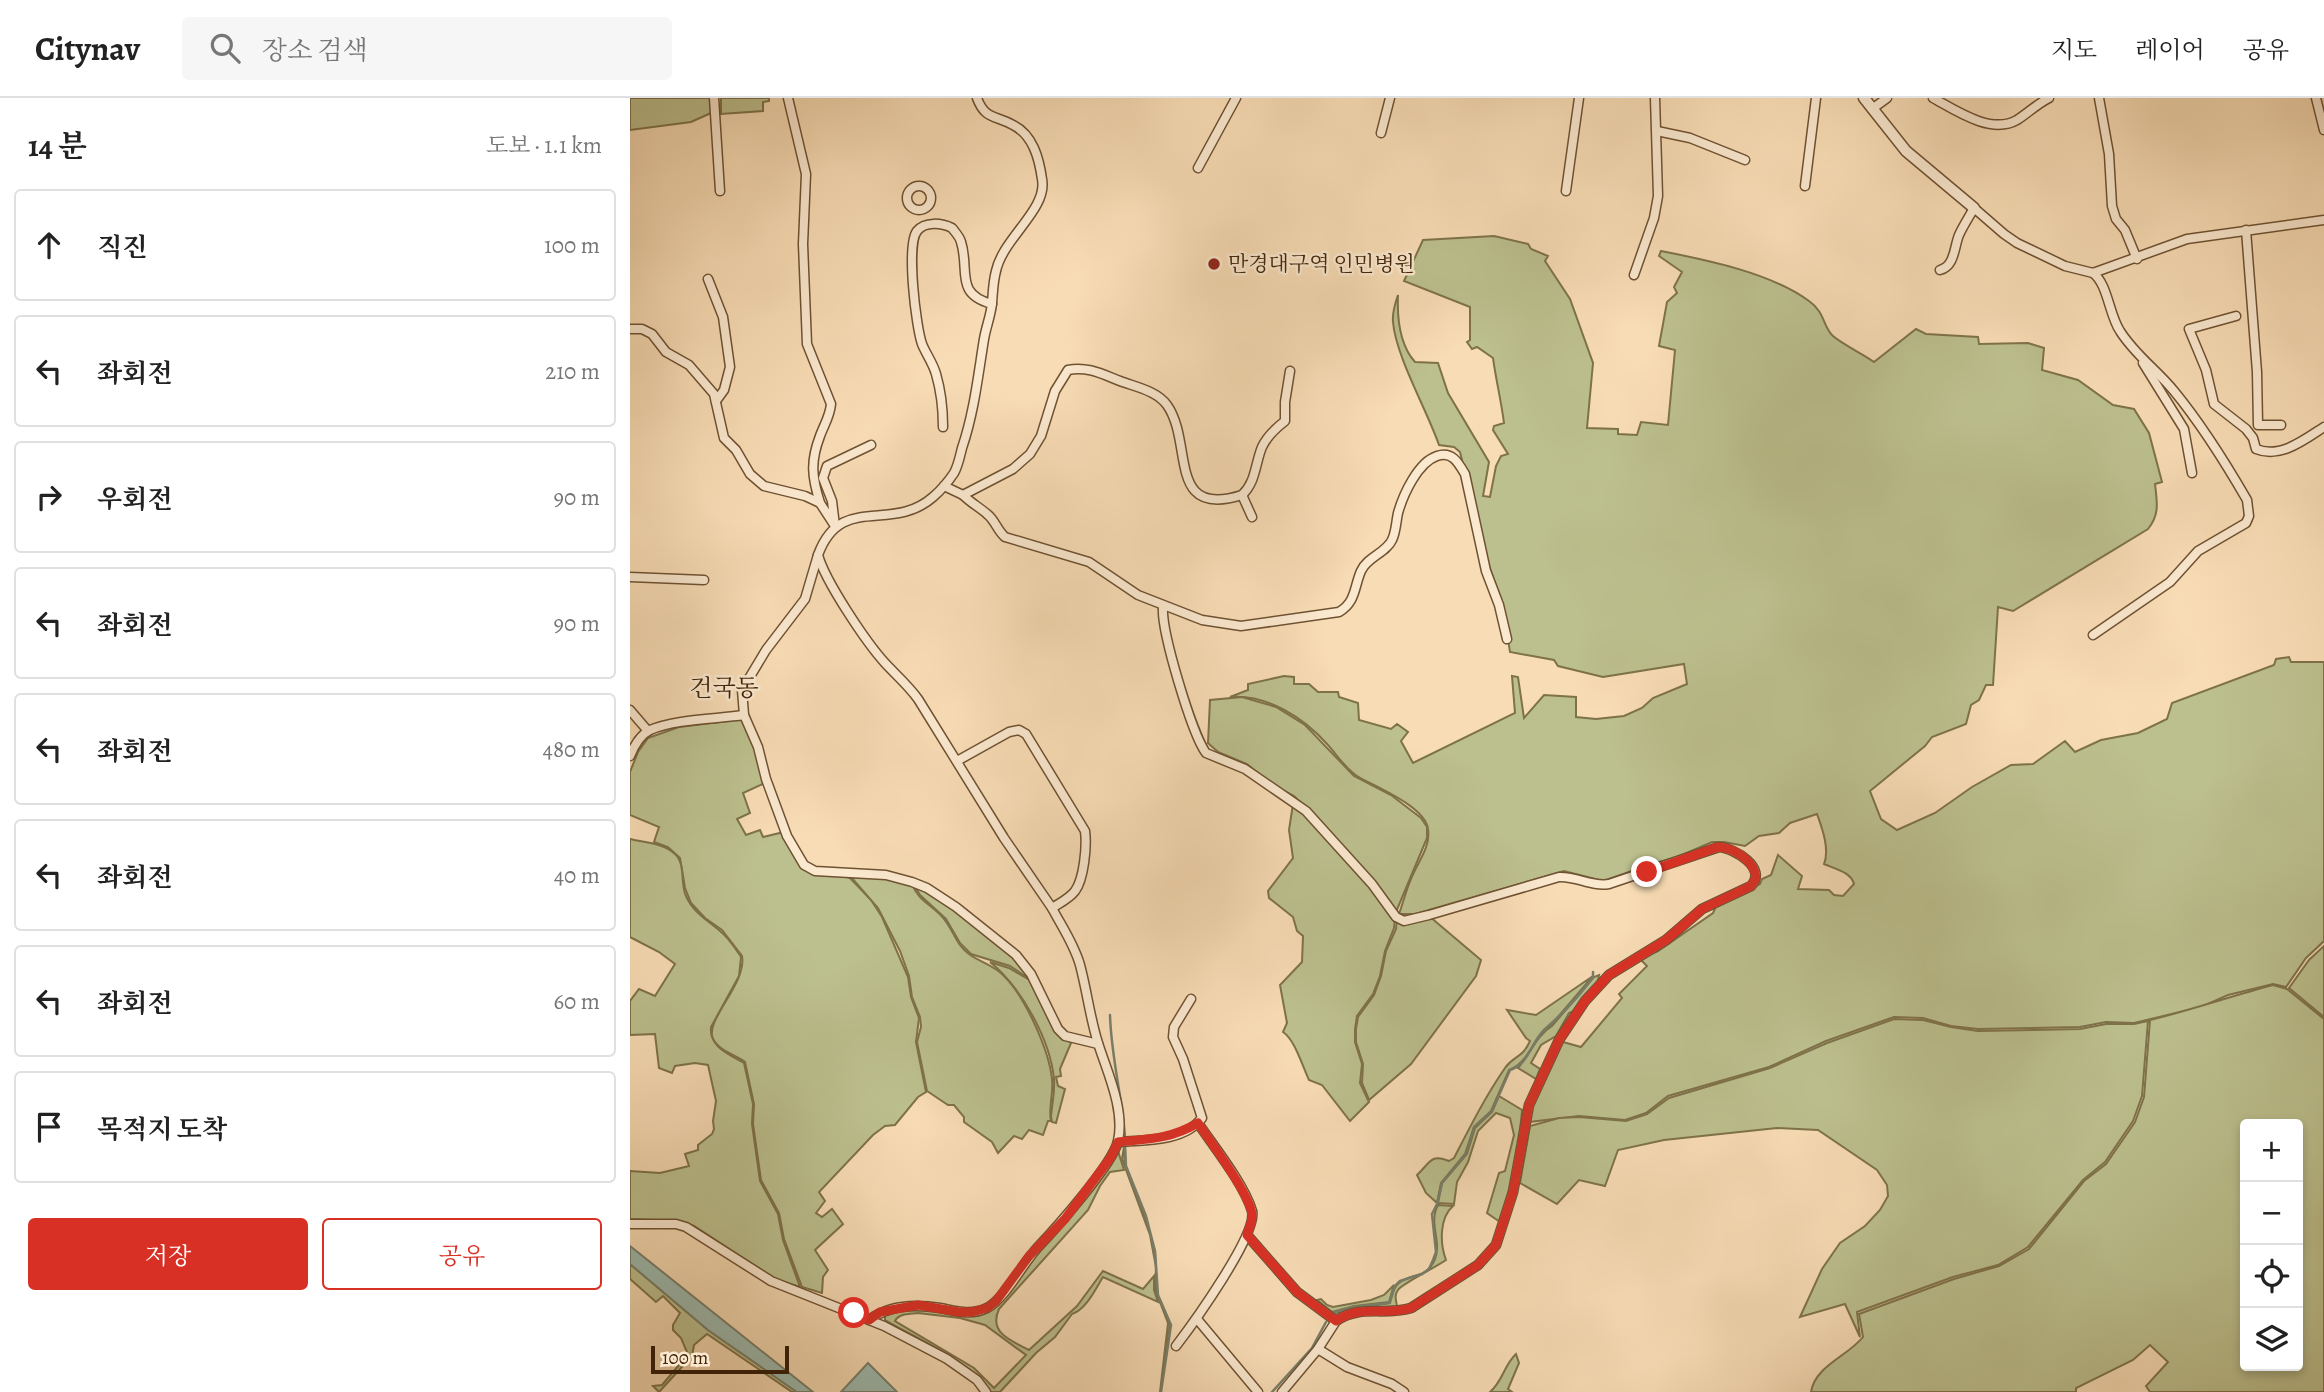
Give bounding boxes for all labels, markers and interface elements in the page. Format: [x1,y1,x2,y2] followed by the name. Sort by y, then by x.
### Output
[182,17,672,80] search box
[35,26,140,71] text: Citynav
[206,29,244,67] icon: search
[262,33,368,68] text: 장소 검색
[2051,34,2097,66] text: 지도
[2135,34,2205,66] text: 레이어
[2243,34,2289,66] text: 공유
[28,126,87,166] text: 14 분
[486,130,602,161] text: 도보 · 1.1 km
[30,226,68,264] icon: ahead
[97,230,147,265] text: 직진
[544,230,600,261] text: 100 m
[1228,250,1415,278] place label: 만경대구역 인민병원
[1206,256,1222,272] marker: 만경대구역 인민병원
[30,352,68,390] icon: left
[97,356,172,391] text: 좌회전
[545,356,600,387] text: 210 m
[30,478,68,516] icon: right
[97,482,172,517] text: 우회전
[554,482,600,513] text: 90 m
[30,604,68,642] icon: left
[97,608,172,643] text: 좌회전
[554,608,600,639] text: 90 m
[689,672,759,704] district label: 건국동
[30,730,68,768] icon: left
[97,734,172,769] text: 좌회전
[542,734,600,765] text: 480 m
[30,856,68,894] icon: left
[1631,856,1662,887] route end
[97,860,172,895] text: 좌회전
[554,860,600,891] text: 40 m
[30,982,68,1020] icon: left
[97,986,172,1021] text: 좌회전
[553,986,600,1017] text: 60 m
[30,1108,68,1146] icon: arrive
[97,1112,227,1147] text: 목적지 도착
[2240,1119,2303,1371] map controls
[2240,1119,2303,1182] button: +
[2240,1182,2303,1245] button: −
[28,1218,308,1290] button: 저장
[322,1218,602,1290] button: 공유
[2240,1245,2303,1308] button: locate
[838,1297,869,1328] route start
[2240,1308,2303,1371] button: layers
[651,1343,789,1375] scale bar
[662,1345,708,1371] text: 100 m

